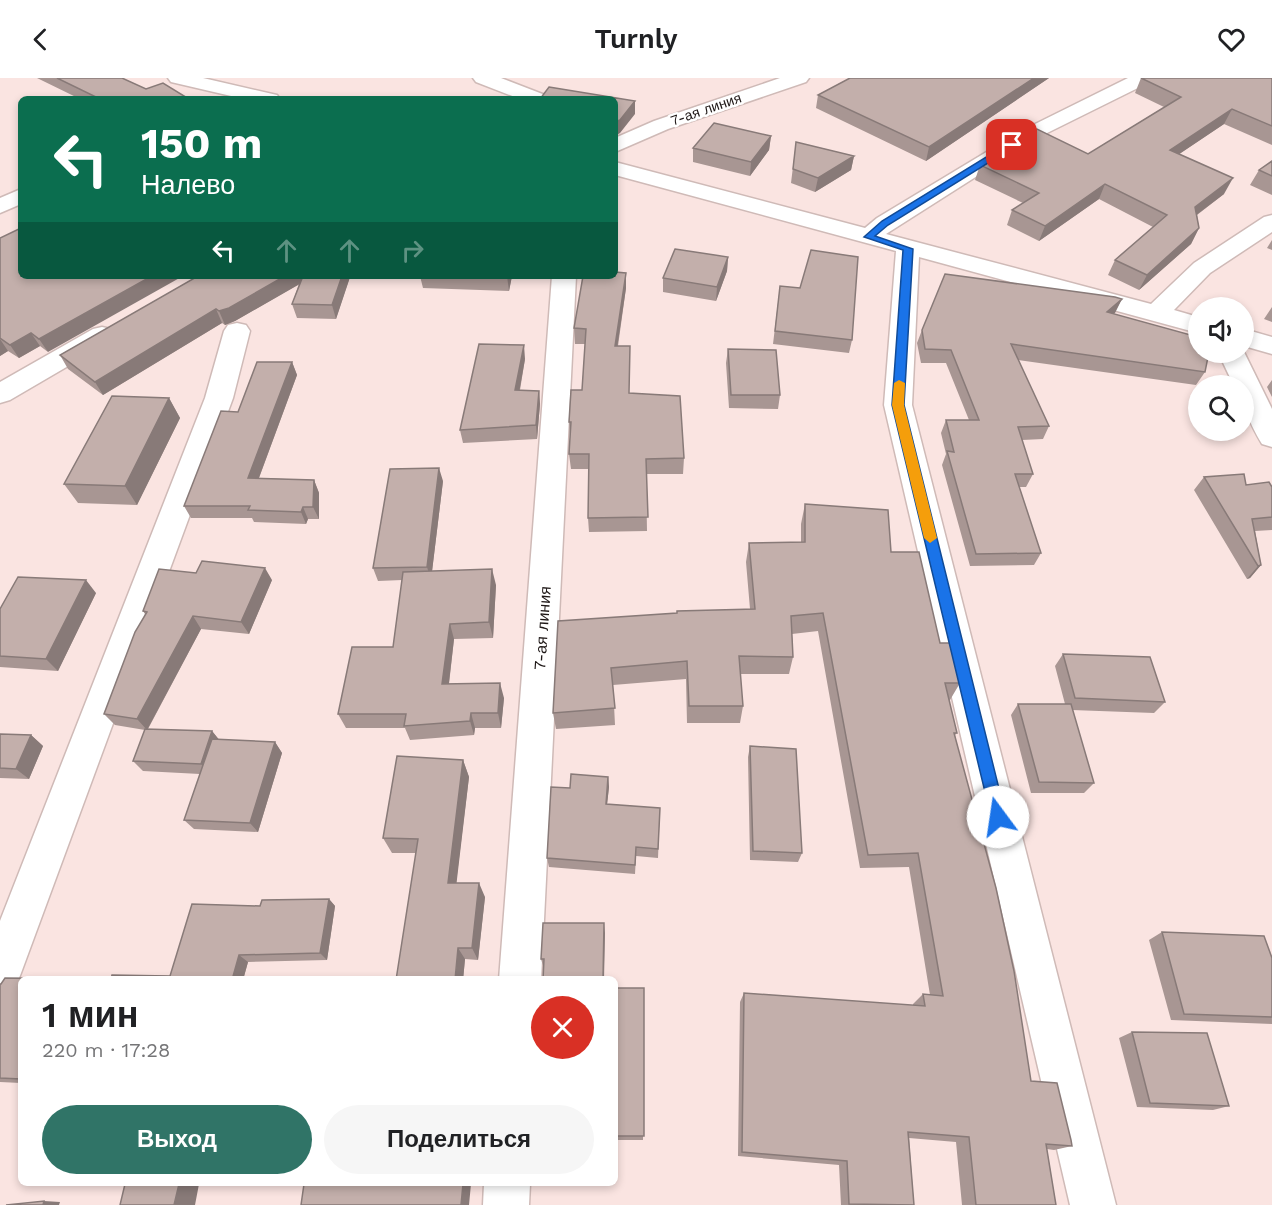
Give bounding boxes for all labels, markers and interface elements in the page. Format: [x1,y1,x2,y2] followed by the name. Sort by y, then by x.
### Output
[24,23,57,56] icon: back
[594,23,678,55] text: Turnly
[1215,23,1248,56] icon: heart
[669,89,743,129] street label: 7-ая линия
[141,119,262,168] text: 150 m
[986,119,1037,170] pin
[42,120,120,198] icon: left
[995,128,1028,161] icon: arrive
[141,169,235,201] text: Налево
[207,234,240,267] icon: left
[270,234,303,267] icon: ahead
[333,234,366,267] icon: ahead
[396,234,429,267] icon: right
[1188,297,1254,441] map controls
[1188,297,1254,363] button: sound
[1188,375,1254,441] button: search
[530,585,555,671] street label: 7-ая линия
[966,785,1030,849] position arrow
[42,994,139,1036] text: 1 мин
[531,996,594,1059] button: close
[42,1038,170,1062] text: 220 m · 17:28
[42,1105,312,1174] button: Выход
[324,1105,594,1174] button: Поделиться

